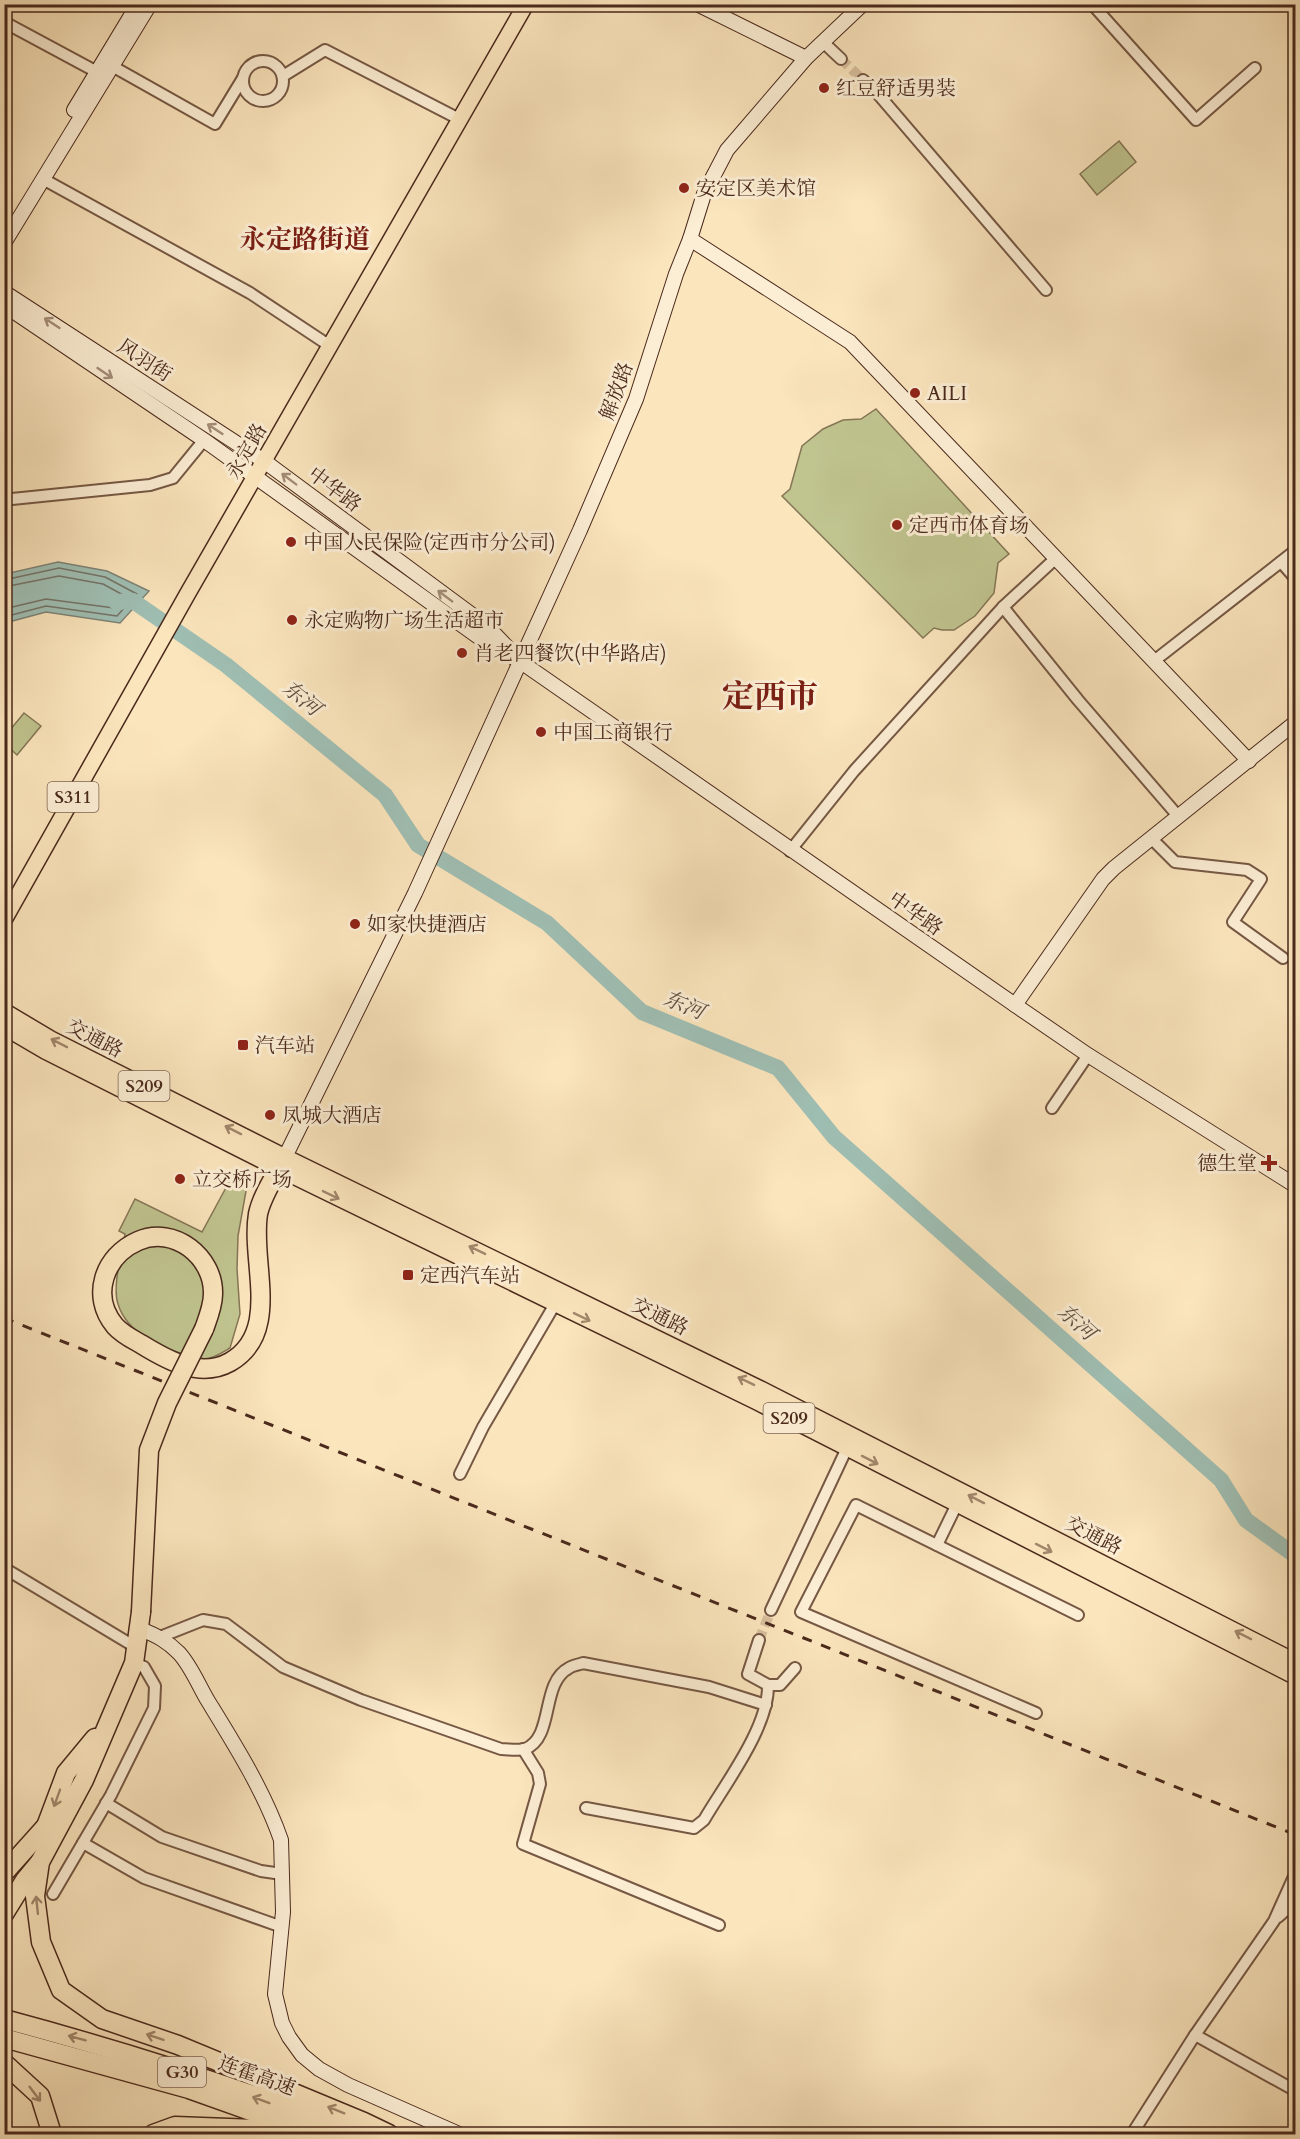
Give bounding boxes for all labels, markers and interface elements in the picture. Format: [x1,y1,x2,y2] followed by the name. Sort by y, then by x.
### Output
[836,75,956,102] place label: 红豆舒适男装
[817,81,831,95] marker: 红豆舒适男装
[696,175,816,202] place label: 安定区美术馆
[677,181,691,195] marker: 安定区美术馆
[240,222,370,257] district label: 永定路街道
[44,317,61,329] one-way arrow
[112,333,177,388] street label: 风羽街
[594,358,639,424] street label: 解放路
[96,367,113,379] one-way arrow
[927,380,967,407] place label: AILI
[908,386,922,400] marker: AILI
[220,419,273,484] street label: 永定路
[208,423,224,435] one-way arrow
[303,461,367,518] street label: 中华路
[281,473,297,485] one-way arrow
[909,512,1029,539] place label: 定西市体育场
[890,518,904,532] marker: 定西市体育场
[303,529,556,556] place label: 中国人民保险(定西市分公司)
[284,535,298,549] marker: 中国人民保险(定西市分公司)
[438,589,454,602] one-way arrow
[304,607,504,634] place label: 永定购物广场生活超市
[285,613,299,627] marker: 永定购物广场生活超市
[474,640,667,667] place label: 肖老四餐饮(中华路店)
[455,646,469,660] marker: 肖老四餐饮(中华路店)
[276,674,330,725] water label: 东河
[722,675,818,719] district label: 定西市
[553,719,673,746] place label: 中国工商银行
[534,725,548,739] marker: 中国工商银行
[48,782,98,812] road number: S311
[883,885,948,942] street label: 中华路
[367,911,487,938] place label: 如家快捷酒店
[348,917,362,931] marker: 如家快捷酒店
[659,984,712,1028] water label: 东河
[62,1013,128,1064] street label: 交通路
[255,1032,315,1059] place label: 汽车站
[50,1036,68,1048] one-way arrow
[236,1038,250,1052] marker: 汽车站
[118,1071,170,1101] road number: S209
[282,1102,382,1129] place label: 凤城大酒店
[263,1108,277,1122] marker: 凤城大酒店
[224,1124,242,1136] one-way arrow
[1197,1150,1257,1177] place label: 德生堂
[1262,1156,1276,1170] marker: 德生堂
[192,1166,292,1193] place label: 立交桥广场
[173,1172,187,1186] marker: 立交桥广场
[322,1189,340,1201] one-way arrow
[468,1244,486,1256] one-way arrow
[420,1262,520,1289] place label: 定西汽车站
[401,1268,415,1282] marker: 定西汽车站
[627,1291,693,1342] street label: 交通路
[1051,1298,1105,1350] water label: 东河
[573,1311,591,1323] one-way arrow
[738,1375,756,1387] one-way arrow
[764,1403,814,1433] road number: S209
[861,1454,879,1466] one-way arrow
[968,1492,986,1504] one-way arrow
[1061,1510,1127,1561] street label: 交通路
[1034,1543,1052,1554] one-way arrow
[1235,1629,1253,1640] one-way arrow
[51,1788,62,1807] one-way arrow
[31,1896,42,1916] one-way arrow
[146,2031,165,2042] one-way arrow
[67,2032,86,2044] one-way arrow
[215,2049,299,2102] street label: 连霍高速
[158,2057,206,2087] road number: G30
[29,2086,42,2102] one-way arrow
[253,2094,271,2105] one-way arrow
[327,2104,346,2115] one-way arrow

